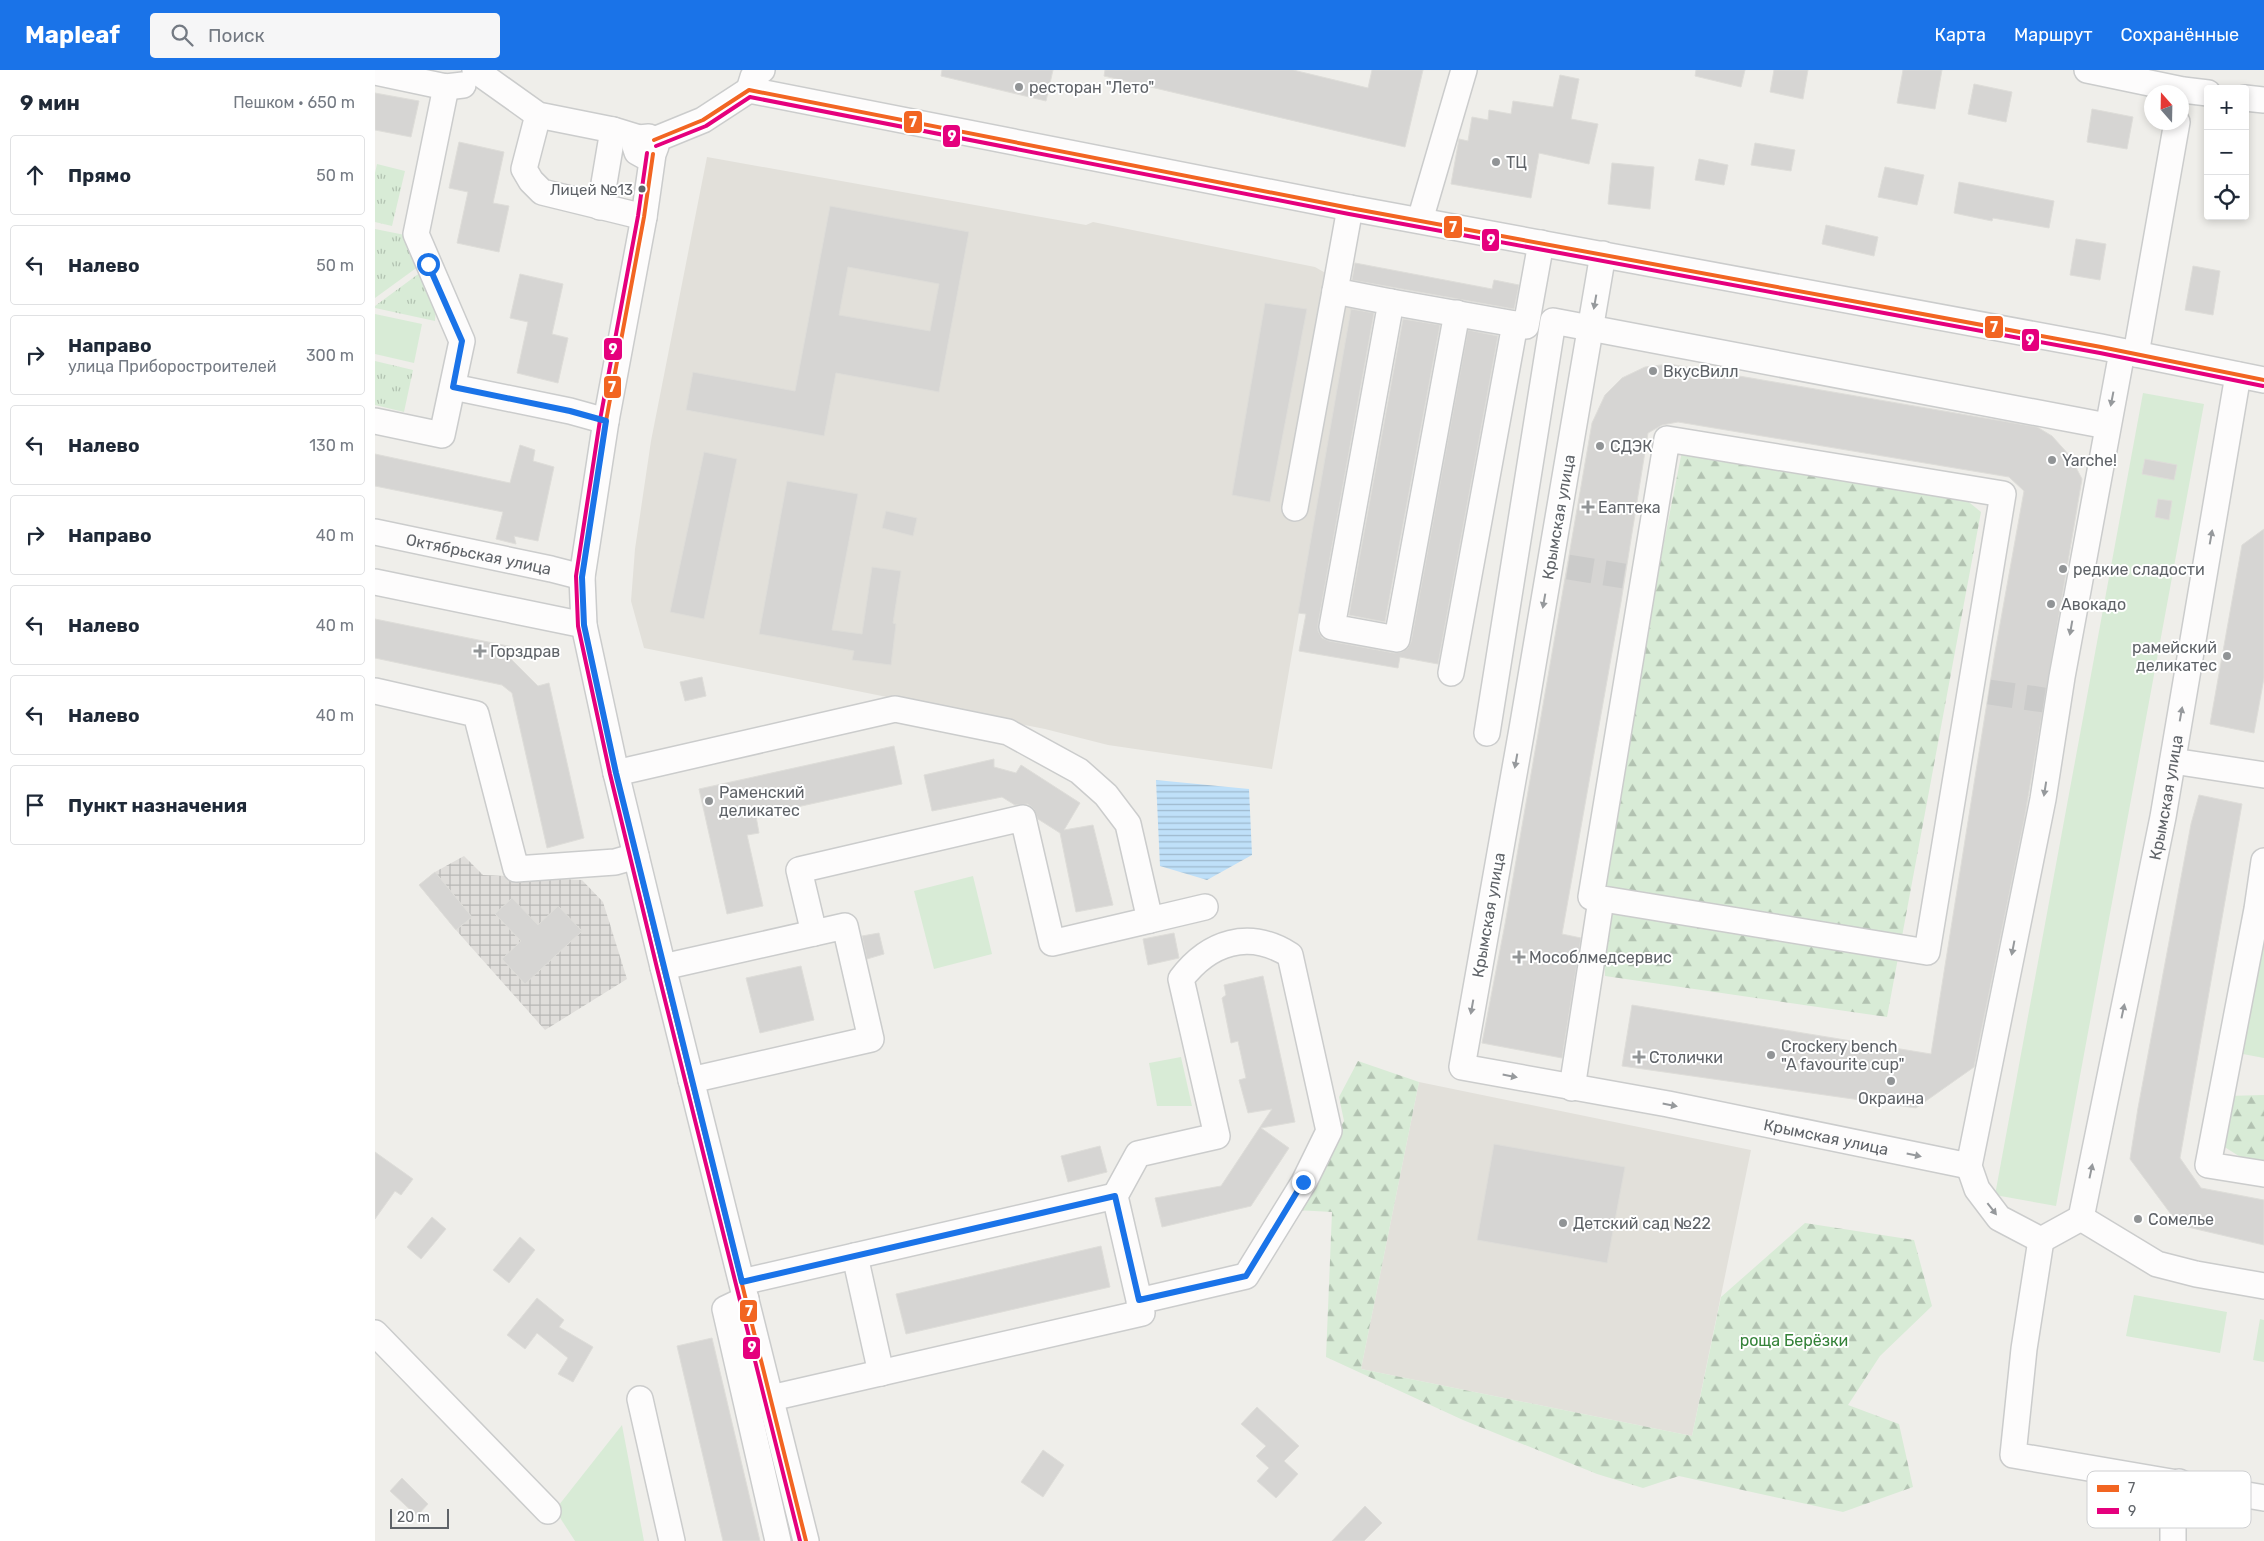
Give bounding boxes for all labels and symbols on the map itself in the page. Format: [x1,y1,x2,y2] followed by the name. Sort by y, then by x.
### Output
[1029,78,1154,97] place label: ресторан "Лето"
[1013,81,1025,93] marker: ресторан "Лето"
[2144,85,2189,130] north arrow
[903,110,923,134] line badge: 7
[909,114,917,131] text: 7
[942,124,961,148] line badge: 9
[948,128,957,145] text: 9
[1506,153,1527,172] place label: ТЦ
[1490,156,1502,168] marker: ТЦ
[550,181,633,199] place label: Лицей №13
[637,184,647,194] marker: Лицей №13
[1443,215,1463,239] line badge: 7
[1449,219,1457,236] text: 7
[1481,228,1500,252] line badge: 9
[1487,232,1496,249] text: 9
[417,253,440,276] route start
[1590,295,1598,311] one-way arrow
[1984,315,2004,339] line badge: 7
[1990,319,1998,336] text: 7
[2021,328,2040,352] line badge: 9
[2026,332,2035,349] text: 9
[603,337,623,361] line badge: 9
[609,341,618,358] text: 9
[1663,362,1739,381] place label: ВкусВилл
[1647,365,1659,377] marker: ВкусВилл
[603,375,622,399] line badge: 7
[608,379,616,396] text: 7
[2108,392,2116,408] one-way arrow
[1610,437,1652,456] place label: СДЭК
[1594,440,1606,452] marker: СДЭК
[2062,451,2117,470] place label: Yarche!
[1538,453,1579,581] street label: Крымская улица
[2046,454,2058,466] marker: Yarche!
[1598,498,1661,517] place label: Еаптека
[1582,501,1594,513] marker: Еаптека
[2207,528,2215,544] one-way arrow
[404,530,553,579] street label: Октябрьская улица
[2073,560,2205,579] place label: редкие сладости
[2057,563,2069,575] marker: редкие сладости
[1540,593,1548,609] one-way arrow
[2061,595,2126,614] place label: Авокадо
[2045,598,2057,610] marker: Авокадо
[2067,621,2075,637] one-way arrow
[2132,638,2217,675] place label: рамейский деликатес
[490,642,560,661] place label: Горздрав
[474,645,486,657] marker: Горздрав
[2221,650,2233,662] marker: рамейский деликатес
[2177,706,2185,722] one-way arrow
[2145,733,2187,862] street label: Крымская улица
[1512,753,1520,769] one-way arrow
[2041,781,2049,797] one-way arrow
[719,783,805,820] place label: Раменский деликатес
[703,795,715,807] marker: Раменский деликатес
[1468,851,1509,979] street label: Крымская улица
[2009,940,2017,956] one-way arrow
[1529,948,1672,967] place label: Мособлмедсервис
[1513,951,1525,963] marker: Мособлмедсервис
[1467,999,1475,1015] one-way arrow
[2120,1003,2128,1019] one-way arrow
[1781,1037,1904,1074] place label: Crockery bench "A favourite cup"
[1649,1048,1723,1067] place label: Столички
[1765,1049,1777,1061] marker: Crockery bench "A favourite cup"
[1633,1051,1645,1063] marker: Столички
[1502,1072,1518,1080] one-way arrow
[1885,1075,1897,1087] marker: Окраина
[1858,1089,1924,1108] place label: Окраина
[1662,1101,1678,1109] one-way arrow
[1762,1115,1890,1159] street label: Крымская улица
[1907,1151,1922,1159] one-way arrow
[2087,1163,2095,1178] one-way arrow
[1292,1171,1315,1194] route end
[1987,1202,1997,1216] one-way arrow
[2148,1210,2214,1229] place label: Сомелье
[2132,1213,2144,1225] marker: Сомелье
[1573,1214,1711,1233] place label: Детский сад №22
[1557,1217,1569,1229] marker: Детский сад №22
[739,1299,758,1323] line badge: 7
[745,1303,753,1320] text: 7
[1740,1331,1848,1350] park label: роща Берёзки
[742,1336,761,1360] line badge: 9
[748,1339,757,1356] text: 9
[2087,1471,2251,1528] legend
[2128,1480,2135,1497] text: 7
[2128,1503,2136,1520] text: 9
[390,1506,449,1529] scale bar

